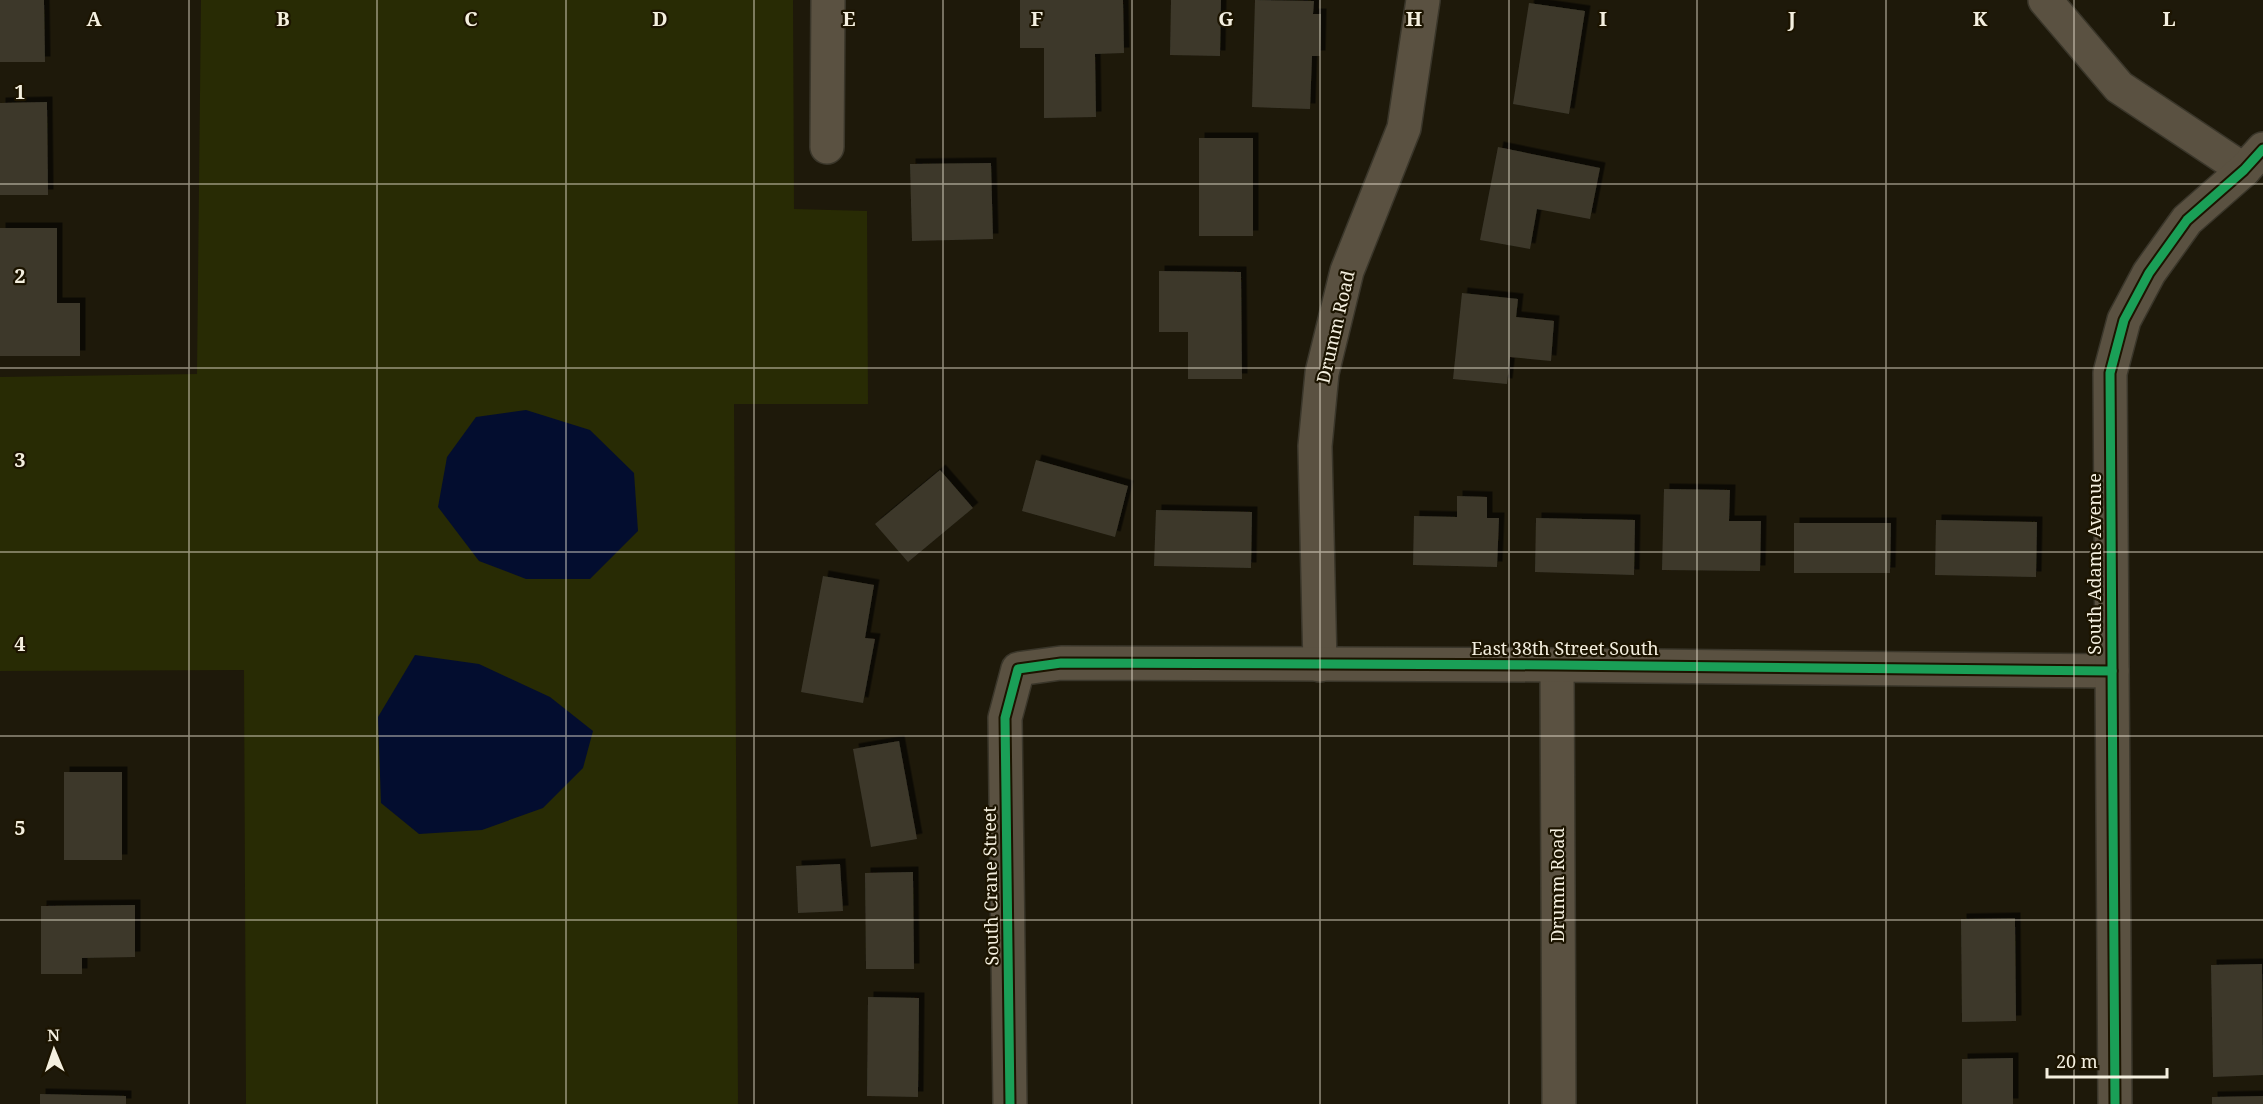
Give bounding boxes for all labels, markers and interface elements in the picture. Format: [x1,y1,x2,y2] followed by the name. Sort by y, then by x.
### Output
[86,5,102,32] text: A
[276,5,290,32] text: B
[464,5,478,32] text: C
[652,5,668,32] text: D
[842,5,856,32] text: E
[1031,5,1043,32] text: F
[1218,5,1234,32] text: G
[1406,5,1422,32] text: H
[1599,5,1607,32] text: I
[1787,5,1796,32] text: J
[1973,5,1988,32] text: K
[2162,5,2176,32] text: L
[14,78,26,105] text: 1
[14,262,26,289] text: 2
[1310,268,1360,386] street label: Drumm Road
[14,446,26,473] text: 3
[2082,473,2106,655] street label: South Adams Avenue
[14,630,26,657] text: 4
[1471,636,1659,660] street label: East 38th Street South
[977,806,1003,966] street label: South Crane Street
[14,814,26,841] text: 5
[1545,827,1569,943] street label: Drumm Road
[24,1020,84,1080] north arrow
[47,1024,61,1046] text: N
[2047,1041,2167,1079] scale bar
[2056,1049,2098,1073] text: 20 m

